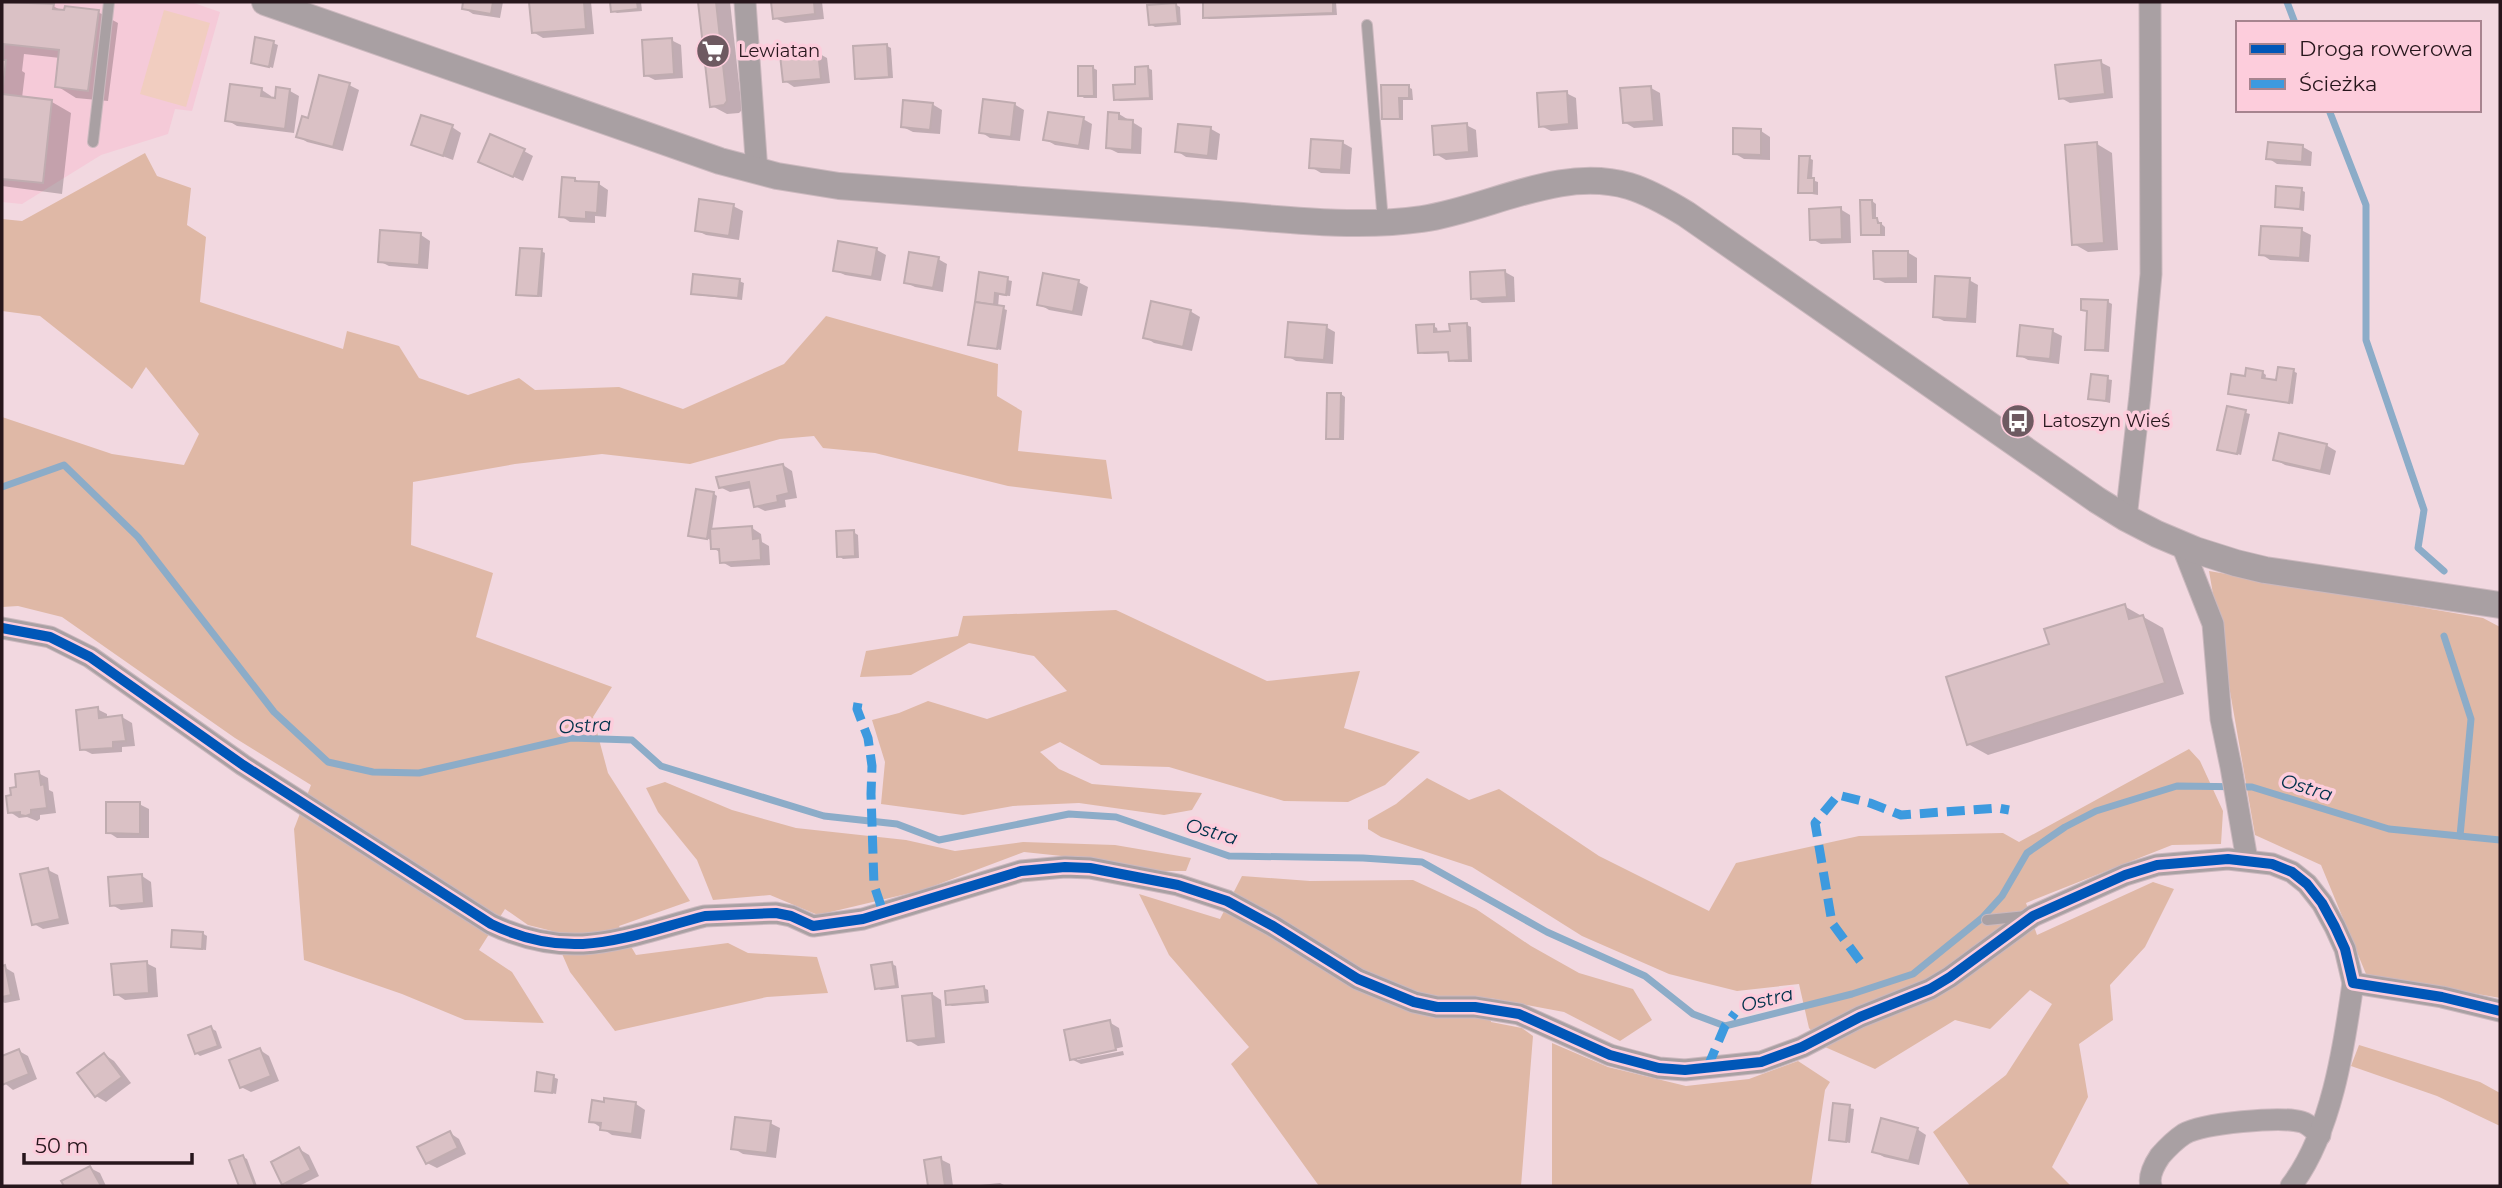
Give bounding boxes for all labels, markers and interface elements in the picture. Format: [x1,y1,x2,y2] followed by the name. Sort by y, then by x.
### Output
[2236,21,2481,112] legend
[694,32,732,70] supermarket icon: Lewiatan
[2299,36,2473,61] text: Droga rowerowa
[738,40,820,62] place label: Lewiatan
[2299,71,2377,96] text: Ścieżka
[1999,402,2037,440] bus stop icon: Latoszyn Wieś
[2042,410,2170,432] place label: Latoszyn Wieś
[558,713,612,738] water label: Ostra
[2278,769,2336,806] water label: Ostra
[1183,813,1241,850] water label: Ostra
[1739,982,1796,1017] water label: Ostra
[24,1122,192,1166] scale bar
[35,1133,89,1158] text: 50 m

